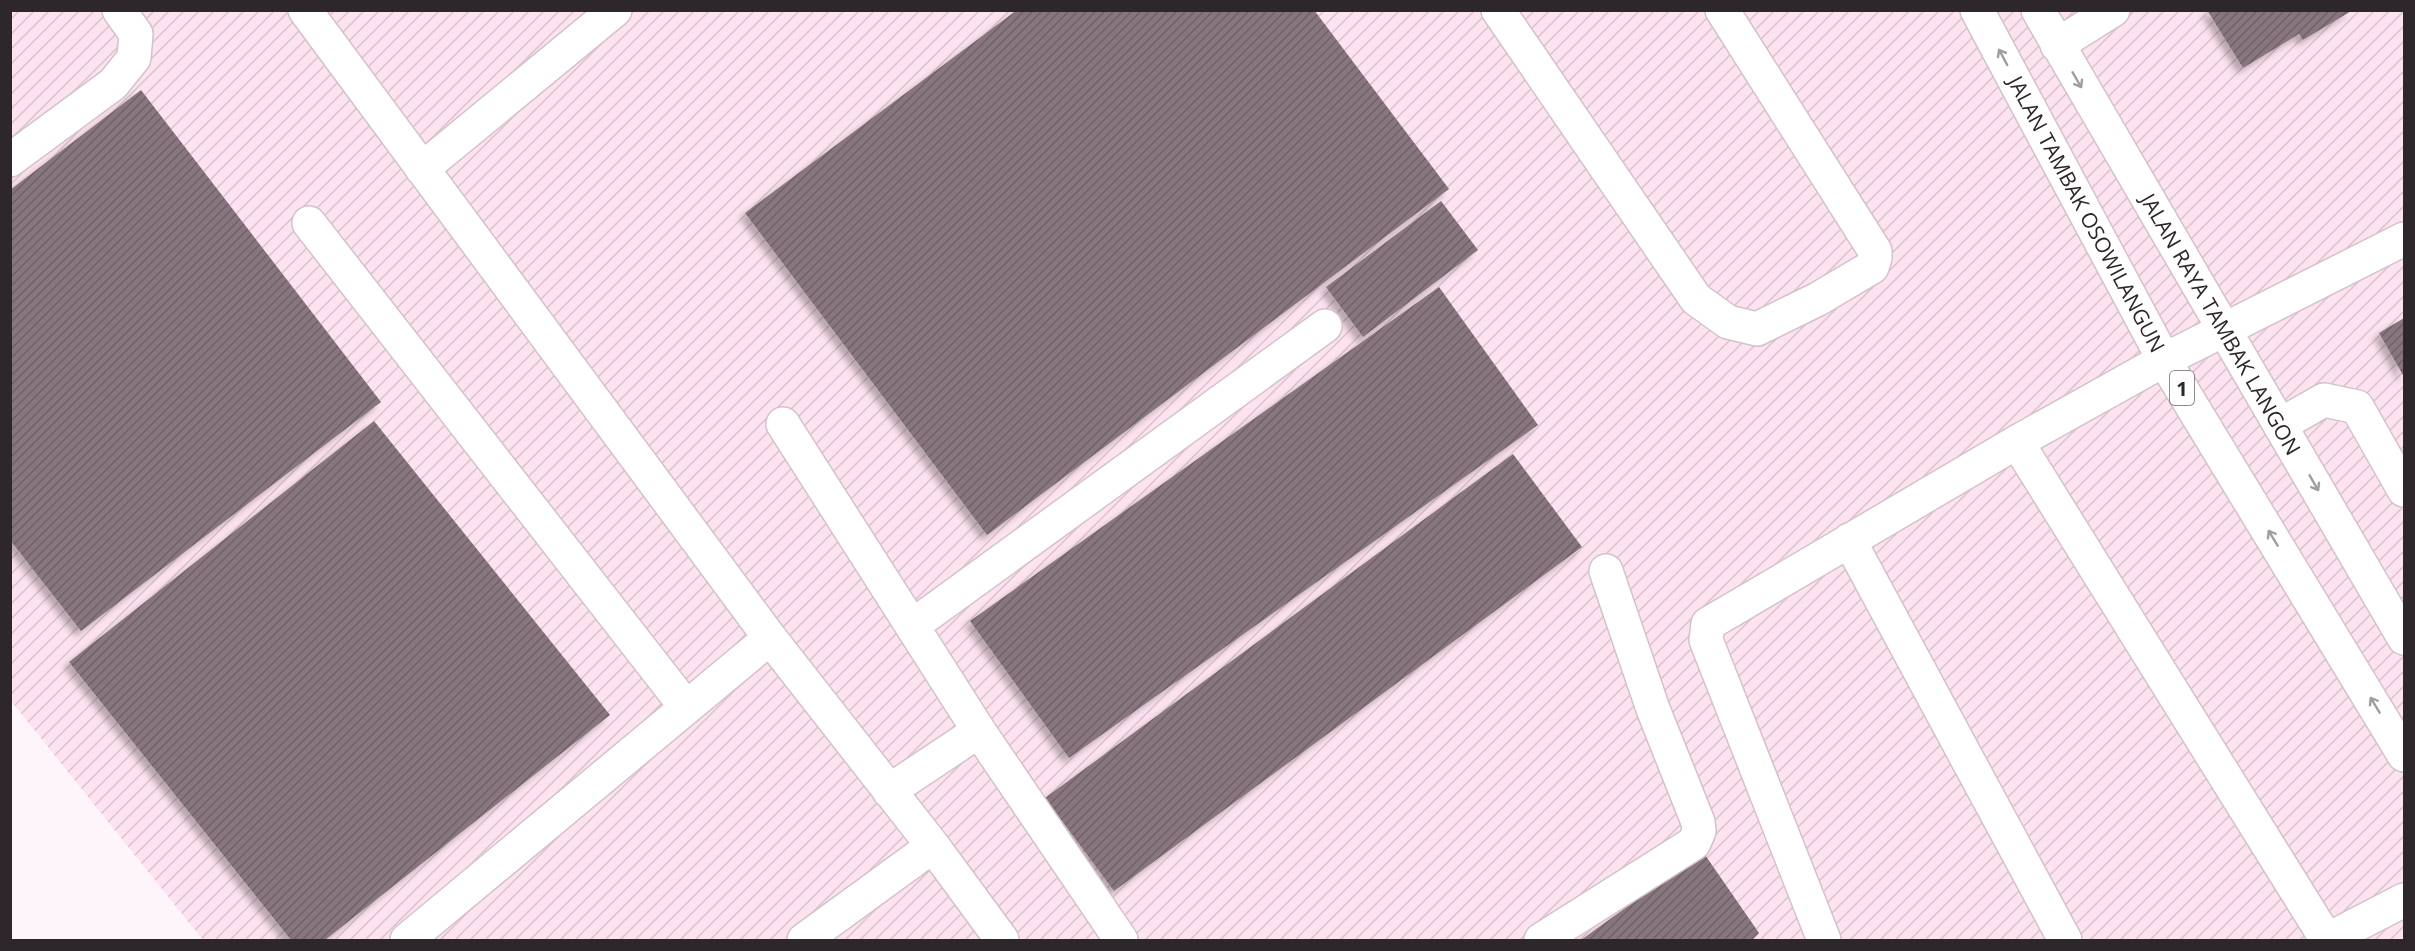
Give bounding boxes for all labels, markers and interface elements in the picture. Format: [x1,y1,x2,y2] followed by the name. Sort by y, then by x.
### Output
[1997,49,2009,66] one-way arrow
[2001,69,2172,357] street label: JALAN TAMBAK OSOWILANGUN
[2072,71,2084,88] one-way arrow
[2134,186,2307,460] street label: JALAN RAYA TAMBAK LANGON
[2170,371,2194,405] road number: 1
[2308,474,2320,491] one-way arrow
[2267,530,2279,547] one-way arrow
[2368,697,2380,714] one-way arrow

